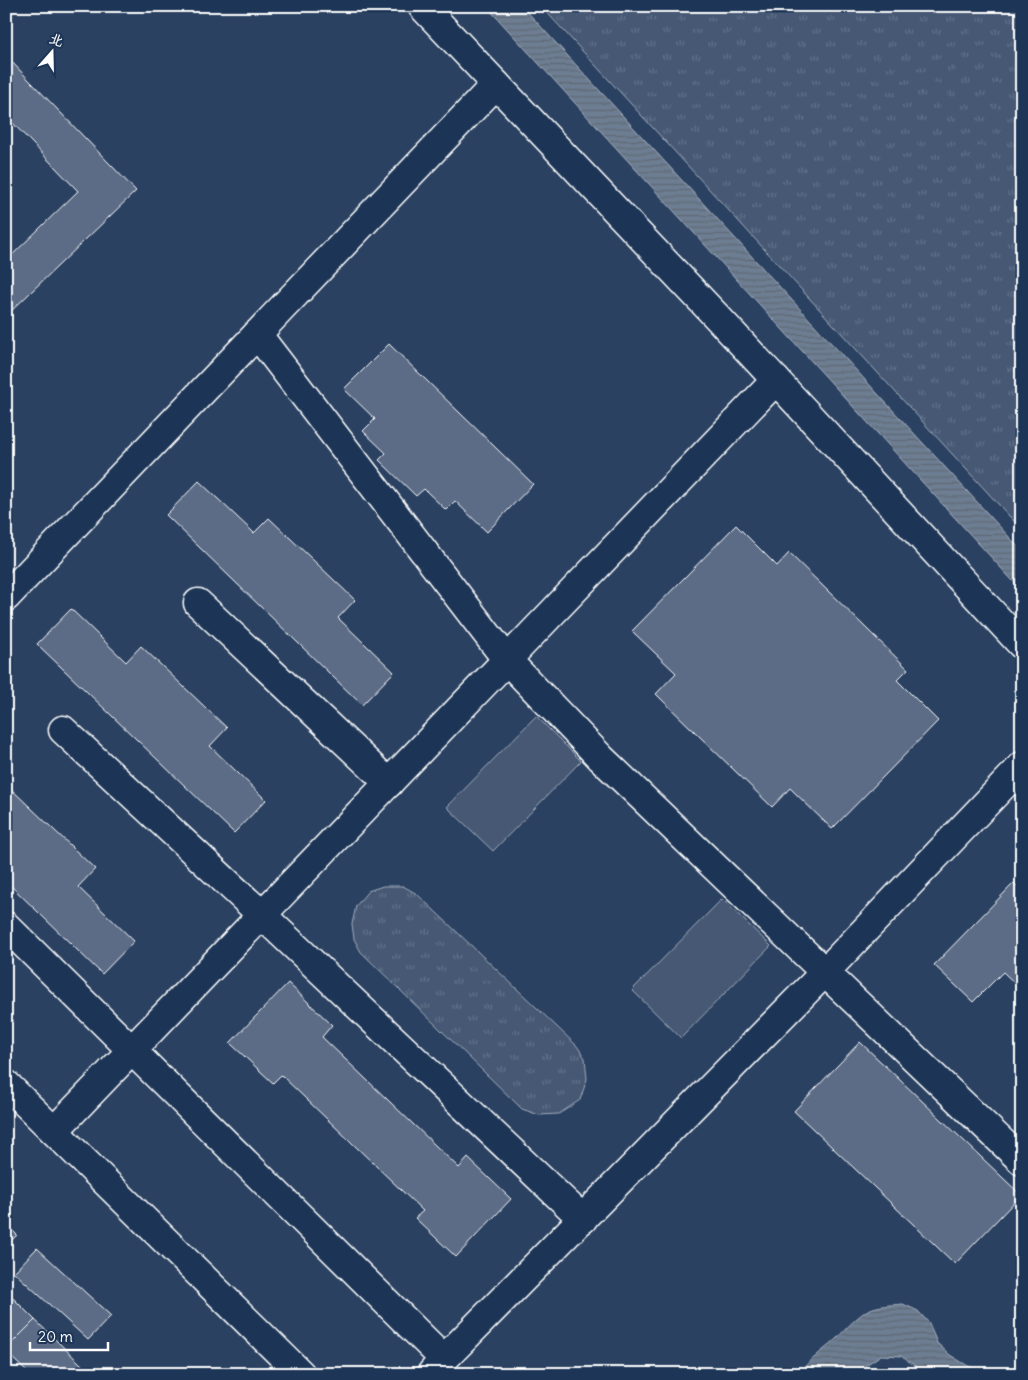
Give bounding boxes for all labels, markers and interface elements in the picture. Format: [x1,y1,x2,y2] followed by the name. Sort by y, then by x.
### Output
[28,28,78,78] north arrow
[47,29,66,51] text: 北
[30,1320,108,1352] scale bar
[38,1327,73,1346] text: 20 m

